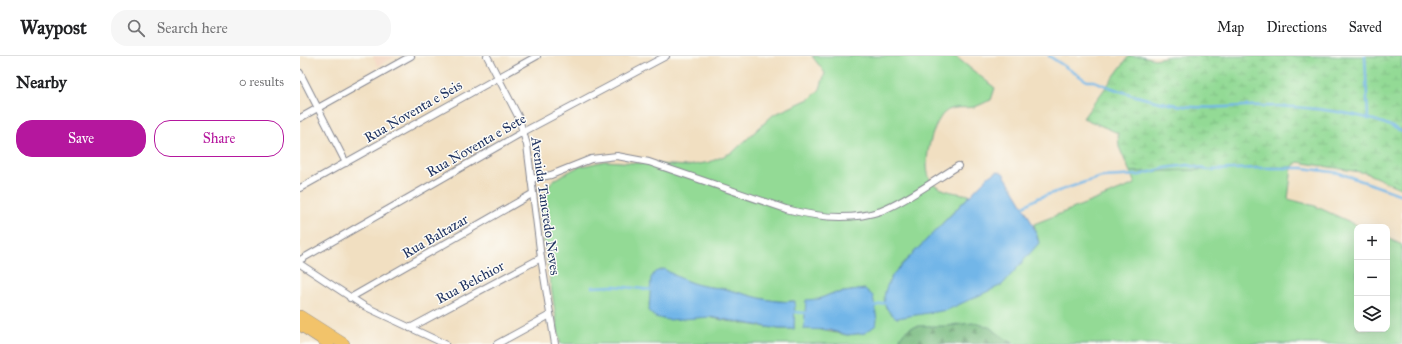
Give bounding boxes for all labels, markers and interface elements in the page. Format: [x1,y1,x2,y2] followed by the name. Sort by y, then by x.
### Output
[111,10,391,46] search box
[20,16,87,39] text: Waypost
[125,17,147,39] icon: search
[157,19,228,37] text: Search here
[1217,19,1244,36] text: Map
[1266,19,1327,36] text: Directions
[1349,19,1382,36] text: Saved
[16,72,67,93] text: Nearby
[239,74,284,90] text: 0 results
[361,77,465,146] street label: Rua Noventa e Seis
[423,110,529,181] street label: Rua Noventa e Sete
[16,120,146,157] button: Save
[154,120,284,157] button: Share
[527,135,564,276] street label: Avenida Tancredo Neves
[399,210,472,262] street label: Rua Baltazar
[1354,224,1390,332] map controls
[1354,224,1390,260] button: +
[433,257,508,308] street label: Rua Belchior
[1354,260,1390,296] button: −
[1354,296,1390,332] button: layers

